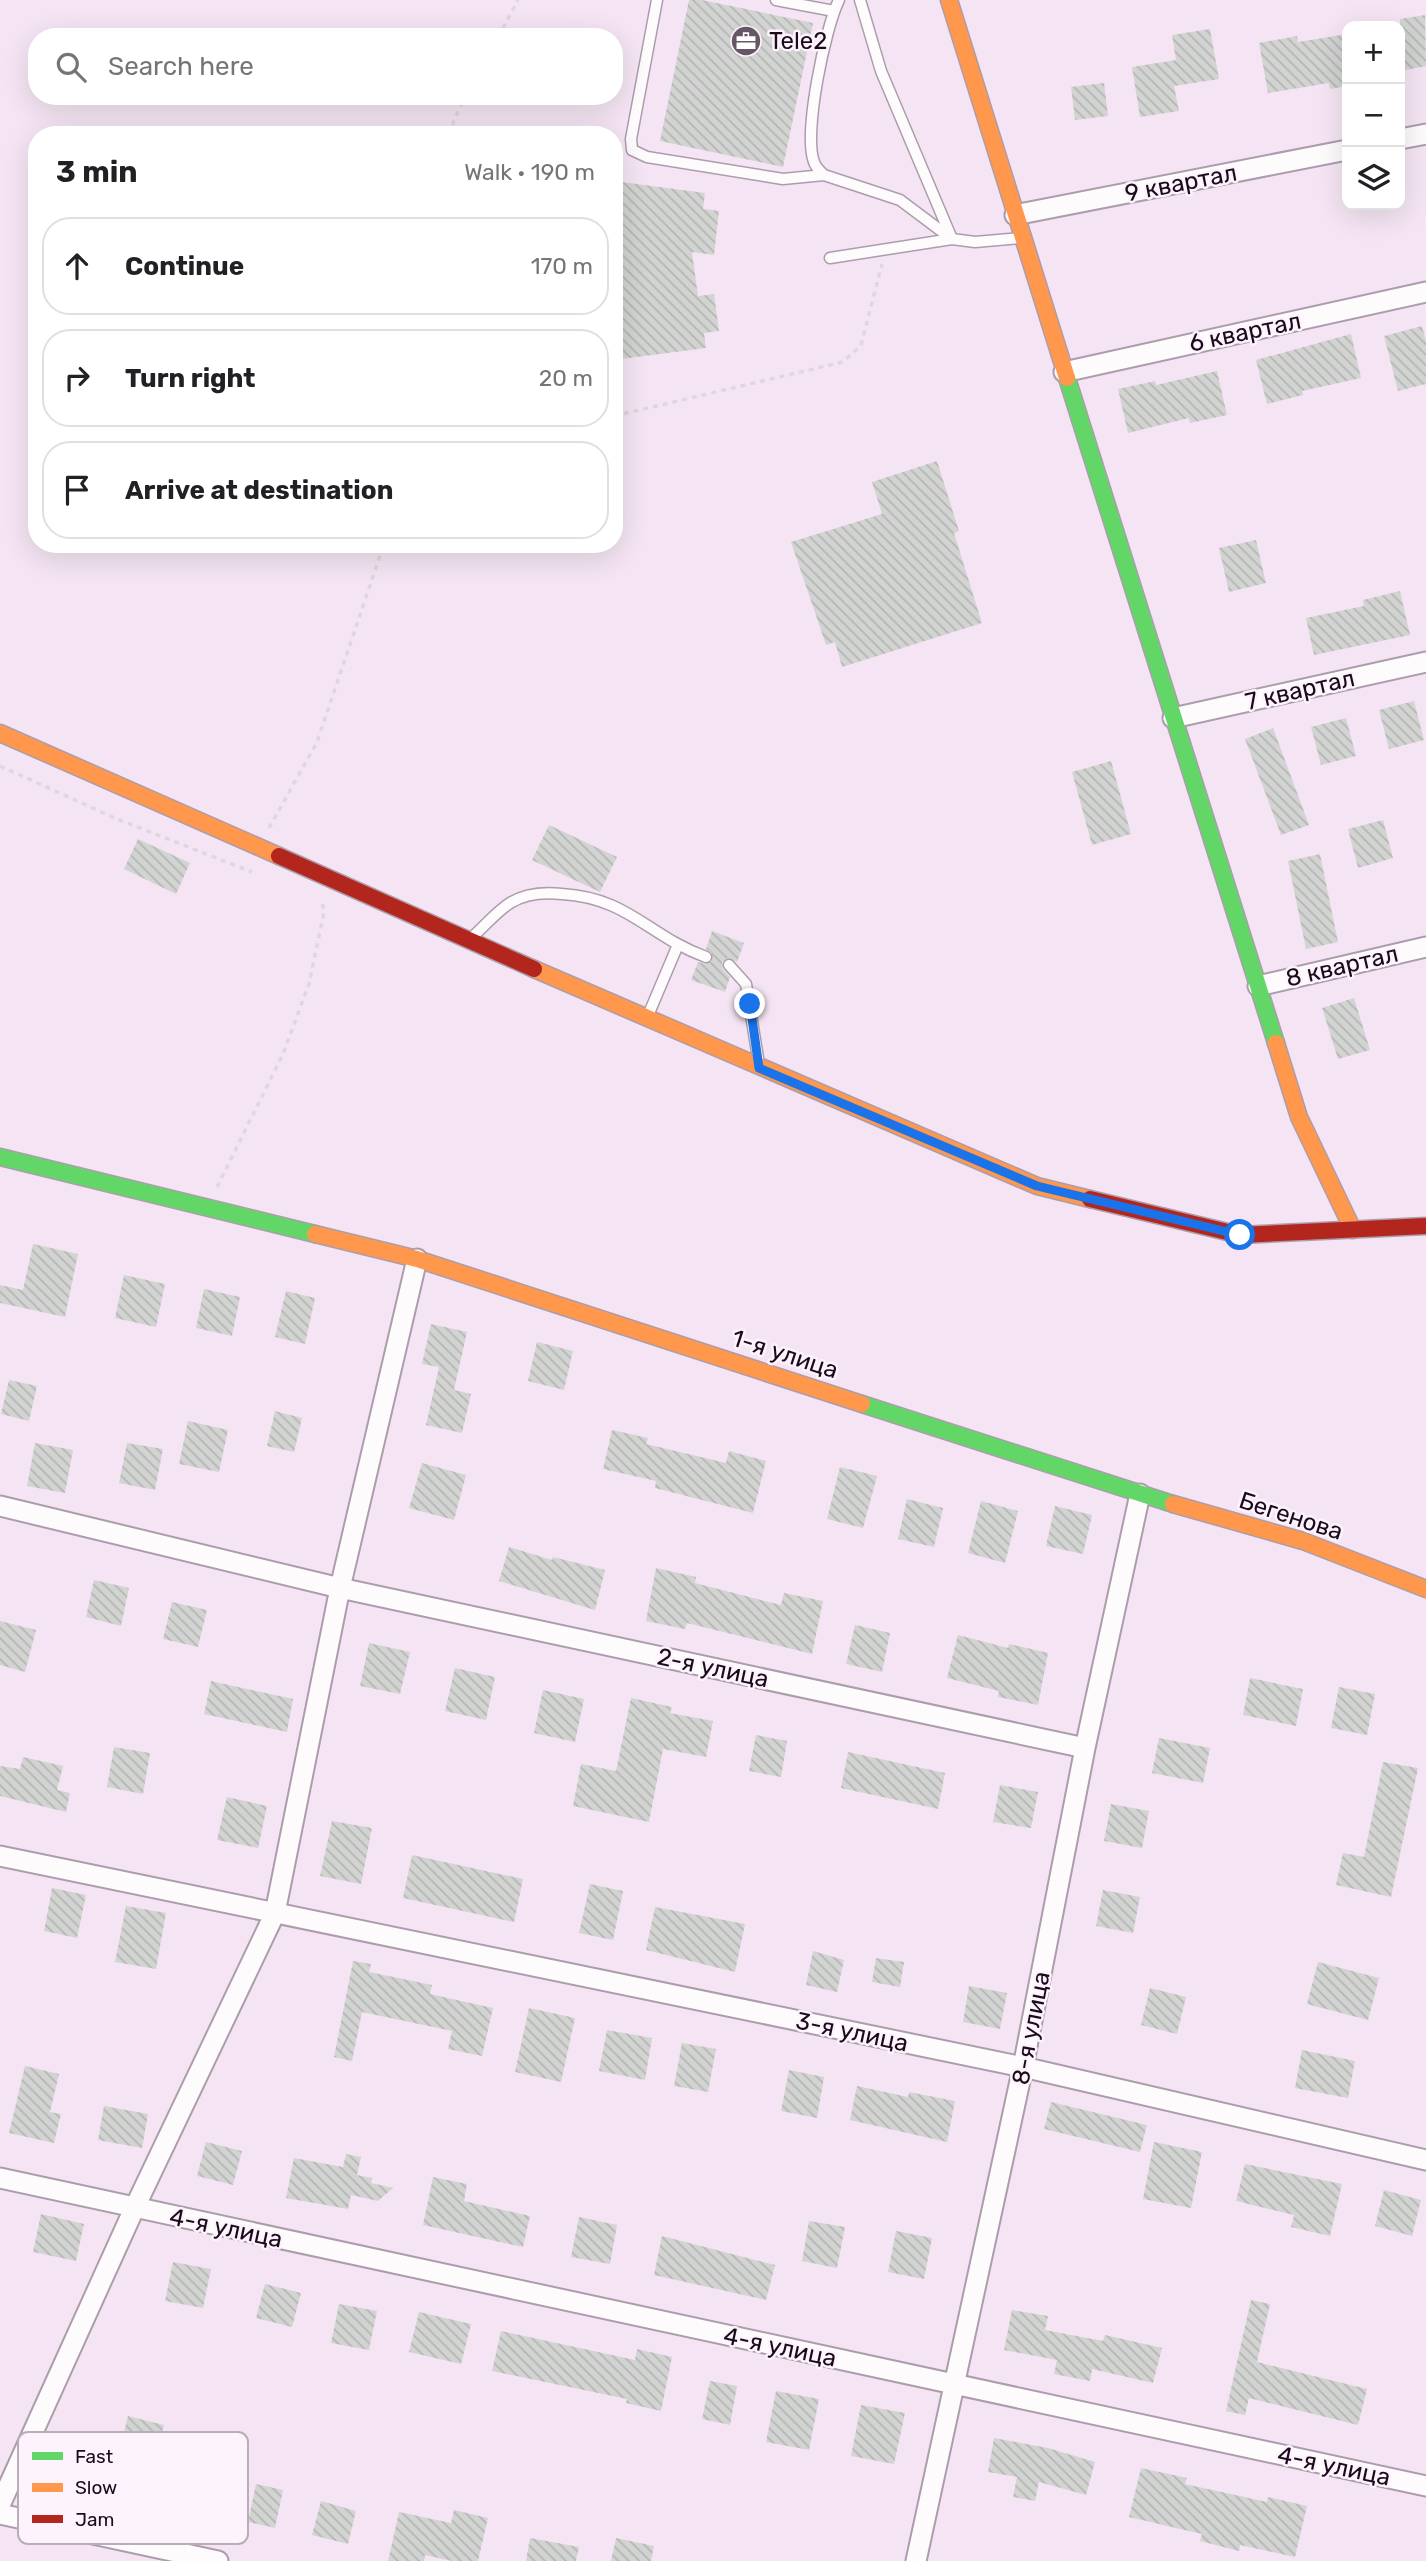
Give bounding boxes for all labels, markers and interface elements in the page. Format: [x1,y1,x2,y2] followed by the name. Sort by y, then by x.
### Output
[1342,21,1405,210] map controls
[1342,21,1405,84] button: +
[729,24,763,58] office icon: Tele2
[769,27,827,55] place label: Tele2
[28,28,623,105] search box
[52,48,90,86] icon: search
[108,51,254,82] text: Search here
[1342,84,1405,147] button: −
[1342,147,1405,210] button: layers
[56,154,138,190] text: 3 min
[464,158,595,186] text: Walk · 190 m
[1123,158,1239,208] street label: 9 квартал
[58,247,96,285] icon: ahead
[125,251,244,282] text: Continue
[531,252,593,280] text: 170 m
[1186,306,1304,358] street label: 6 квартал
[58,359,96,397] icon: right
[125,363,255,394] text: Turn right
[539,364,593,392] text: 20 m
[58,471,96,509] icon: arrive
[125,475,393,506] text: Arrive at destination
[1243,664,1357,716] street label: 7 квартал
[1283,939,1401,993] street label: 8 квартал
[734,988,765,1019] route end
[1224,1219,1255,1250] route start
[728,1324,842,1384] street label: 1-я улица
[1236,1486,1346,1546] street label: Бегенова
[655,1643,771,1693] street label: 2-я улица
[1006,1969,1056,2087] street label: 8-я улица
[793,2006,911,2058] street label: 3-я улица
[167,2202,285,2254] street label: 4-я улица
[721,2321,839,2373] street label: 4-я улица
[18,2432,248,2544] legend
[1275,2440,1393,2492] street label: 4-я улица
[75,2445,114,2468] text: Fast
[75,2476,117,2499] text: Slow
[75,2508,114,2531] text: Jam

